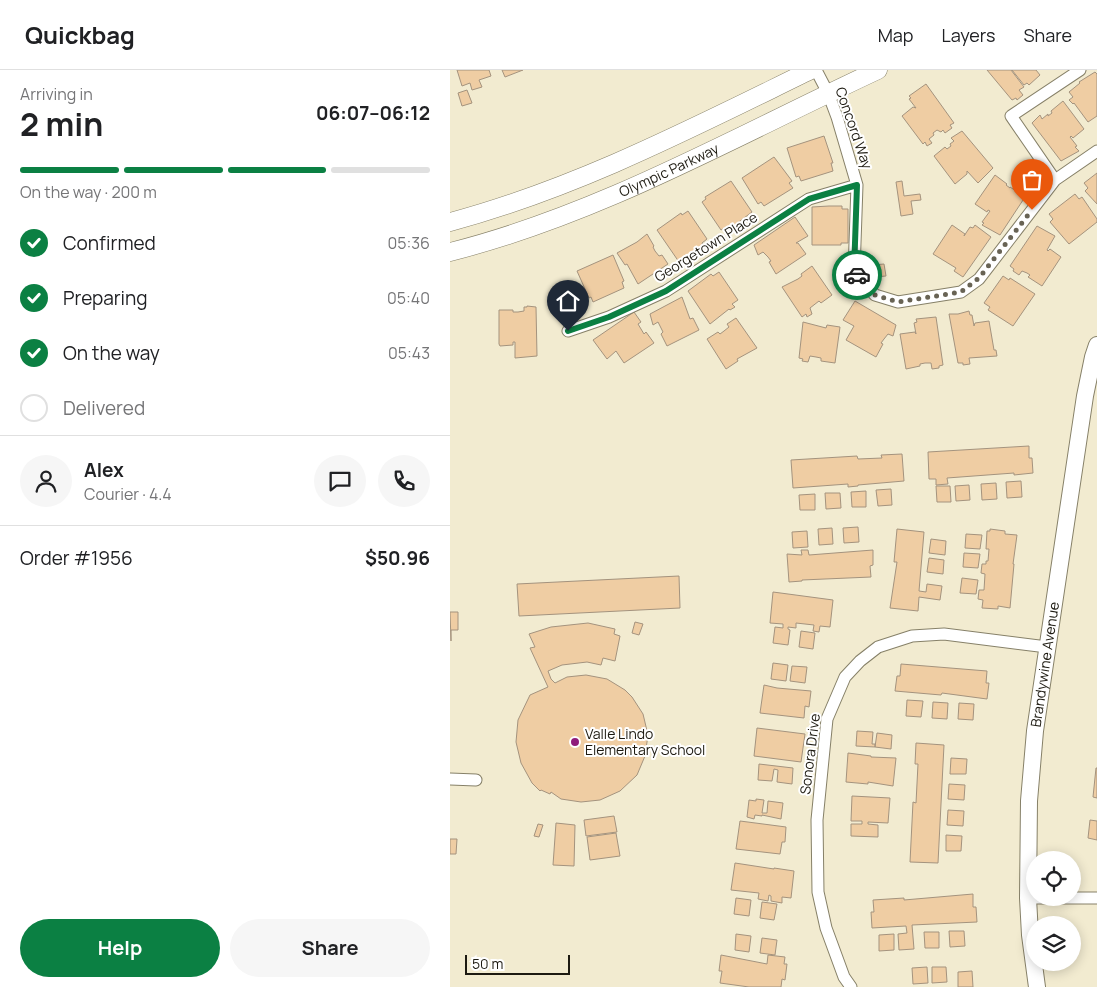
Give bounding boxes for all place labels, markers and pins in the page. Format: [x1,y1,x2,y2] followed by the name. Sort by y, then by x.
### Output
[1011,159,1053,210] pin
[547,280,589,331] pin
[585,724,705,759] place label: Valle Lindo Elementary School
[569,736,581,748] marker: Valle Lindo Elementary School

